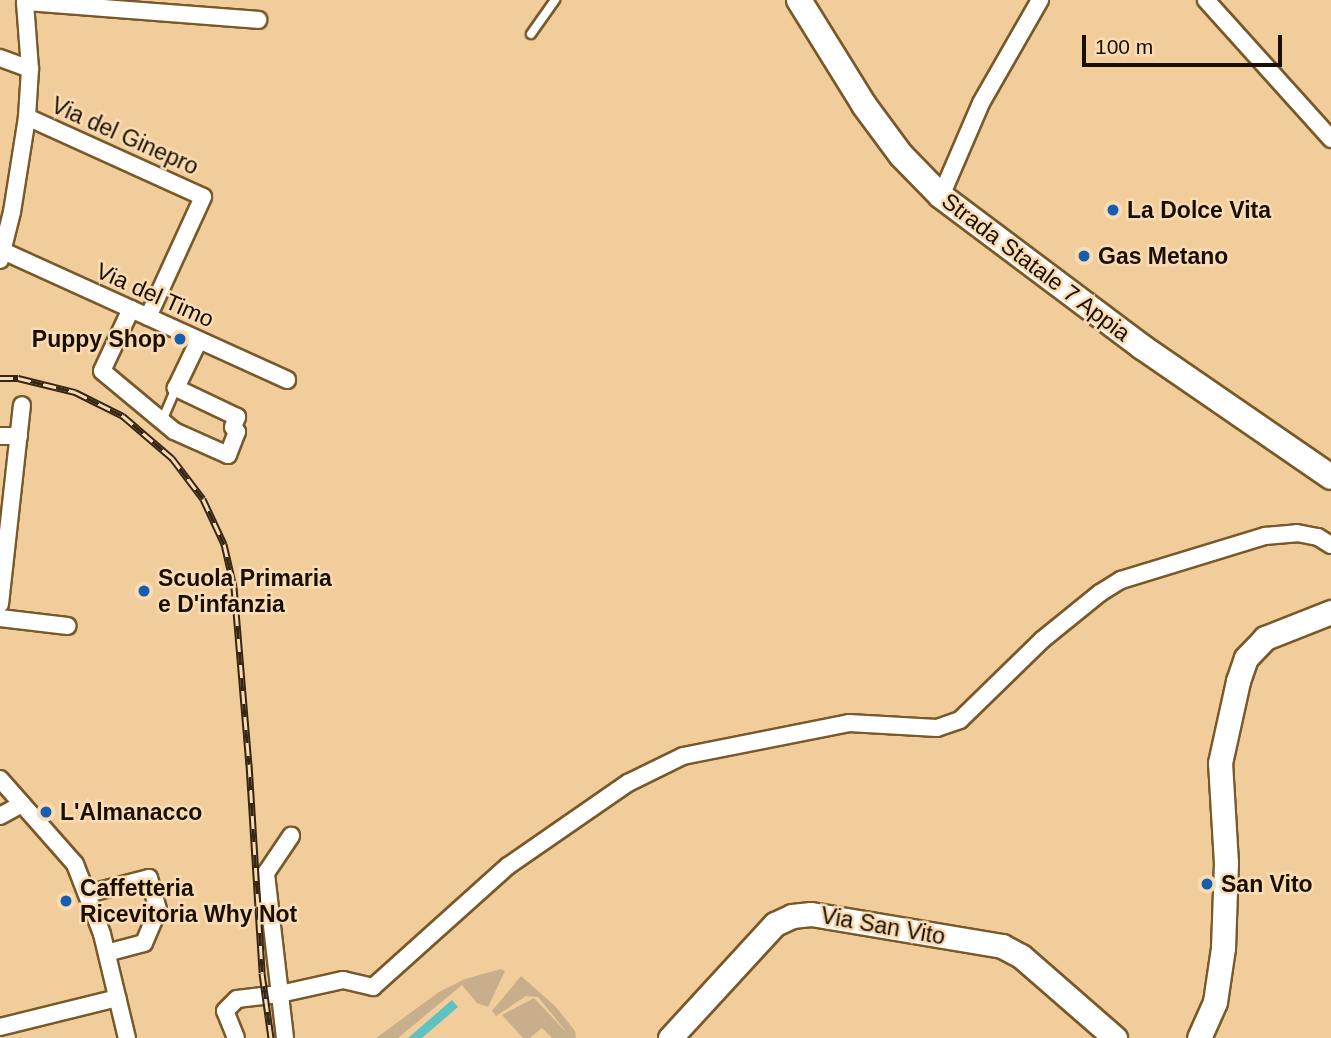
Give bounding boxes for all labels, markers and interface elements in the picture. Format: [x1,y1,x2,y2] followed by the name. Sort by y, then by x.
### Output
[1086,21,1286,65] scale bar
[1095,35,1153,58] text: 100 m
[47,91,203,181] street label: Via del Ginepro
[936,187,1136,347] street label: Strada Statale 7 Appia
[1127,196,1271,224] place label: La Dolce Vita
[1105,202,1121,218] marker: La Dolce Vita
[1098,242,1228,270] place label: Gas Metano
[1076,248,1092,264] marker: Gas Metano
[92,257,218,333] street label: Via del Timo
[32,325,166,353] place label: Puppy Shop
[172,331,188,347] marker: Puppy Shop
[158,564,332,618] place label: Scuola Primaria e D'infanzia
[136,583,152,599] marker: Scuola Primaria e D'infanzia
[60,798,202,826] place label: L'Almanacco
[38,804,54,820] marker: L'Almanacco
[1221,870,1313,898] place label: San Vito
[80,874,297,928] place label: Caffetteria Ricevitoria Why Not
[1199,876,1215,892] marker: San Vito
[58,893,74,909] marker: Caffetteria Ricevitoria Why Not
[819,901,947,951] street label: Via San Vito

